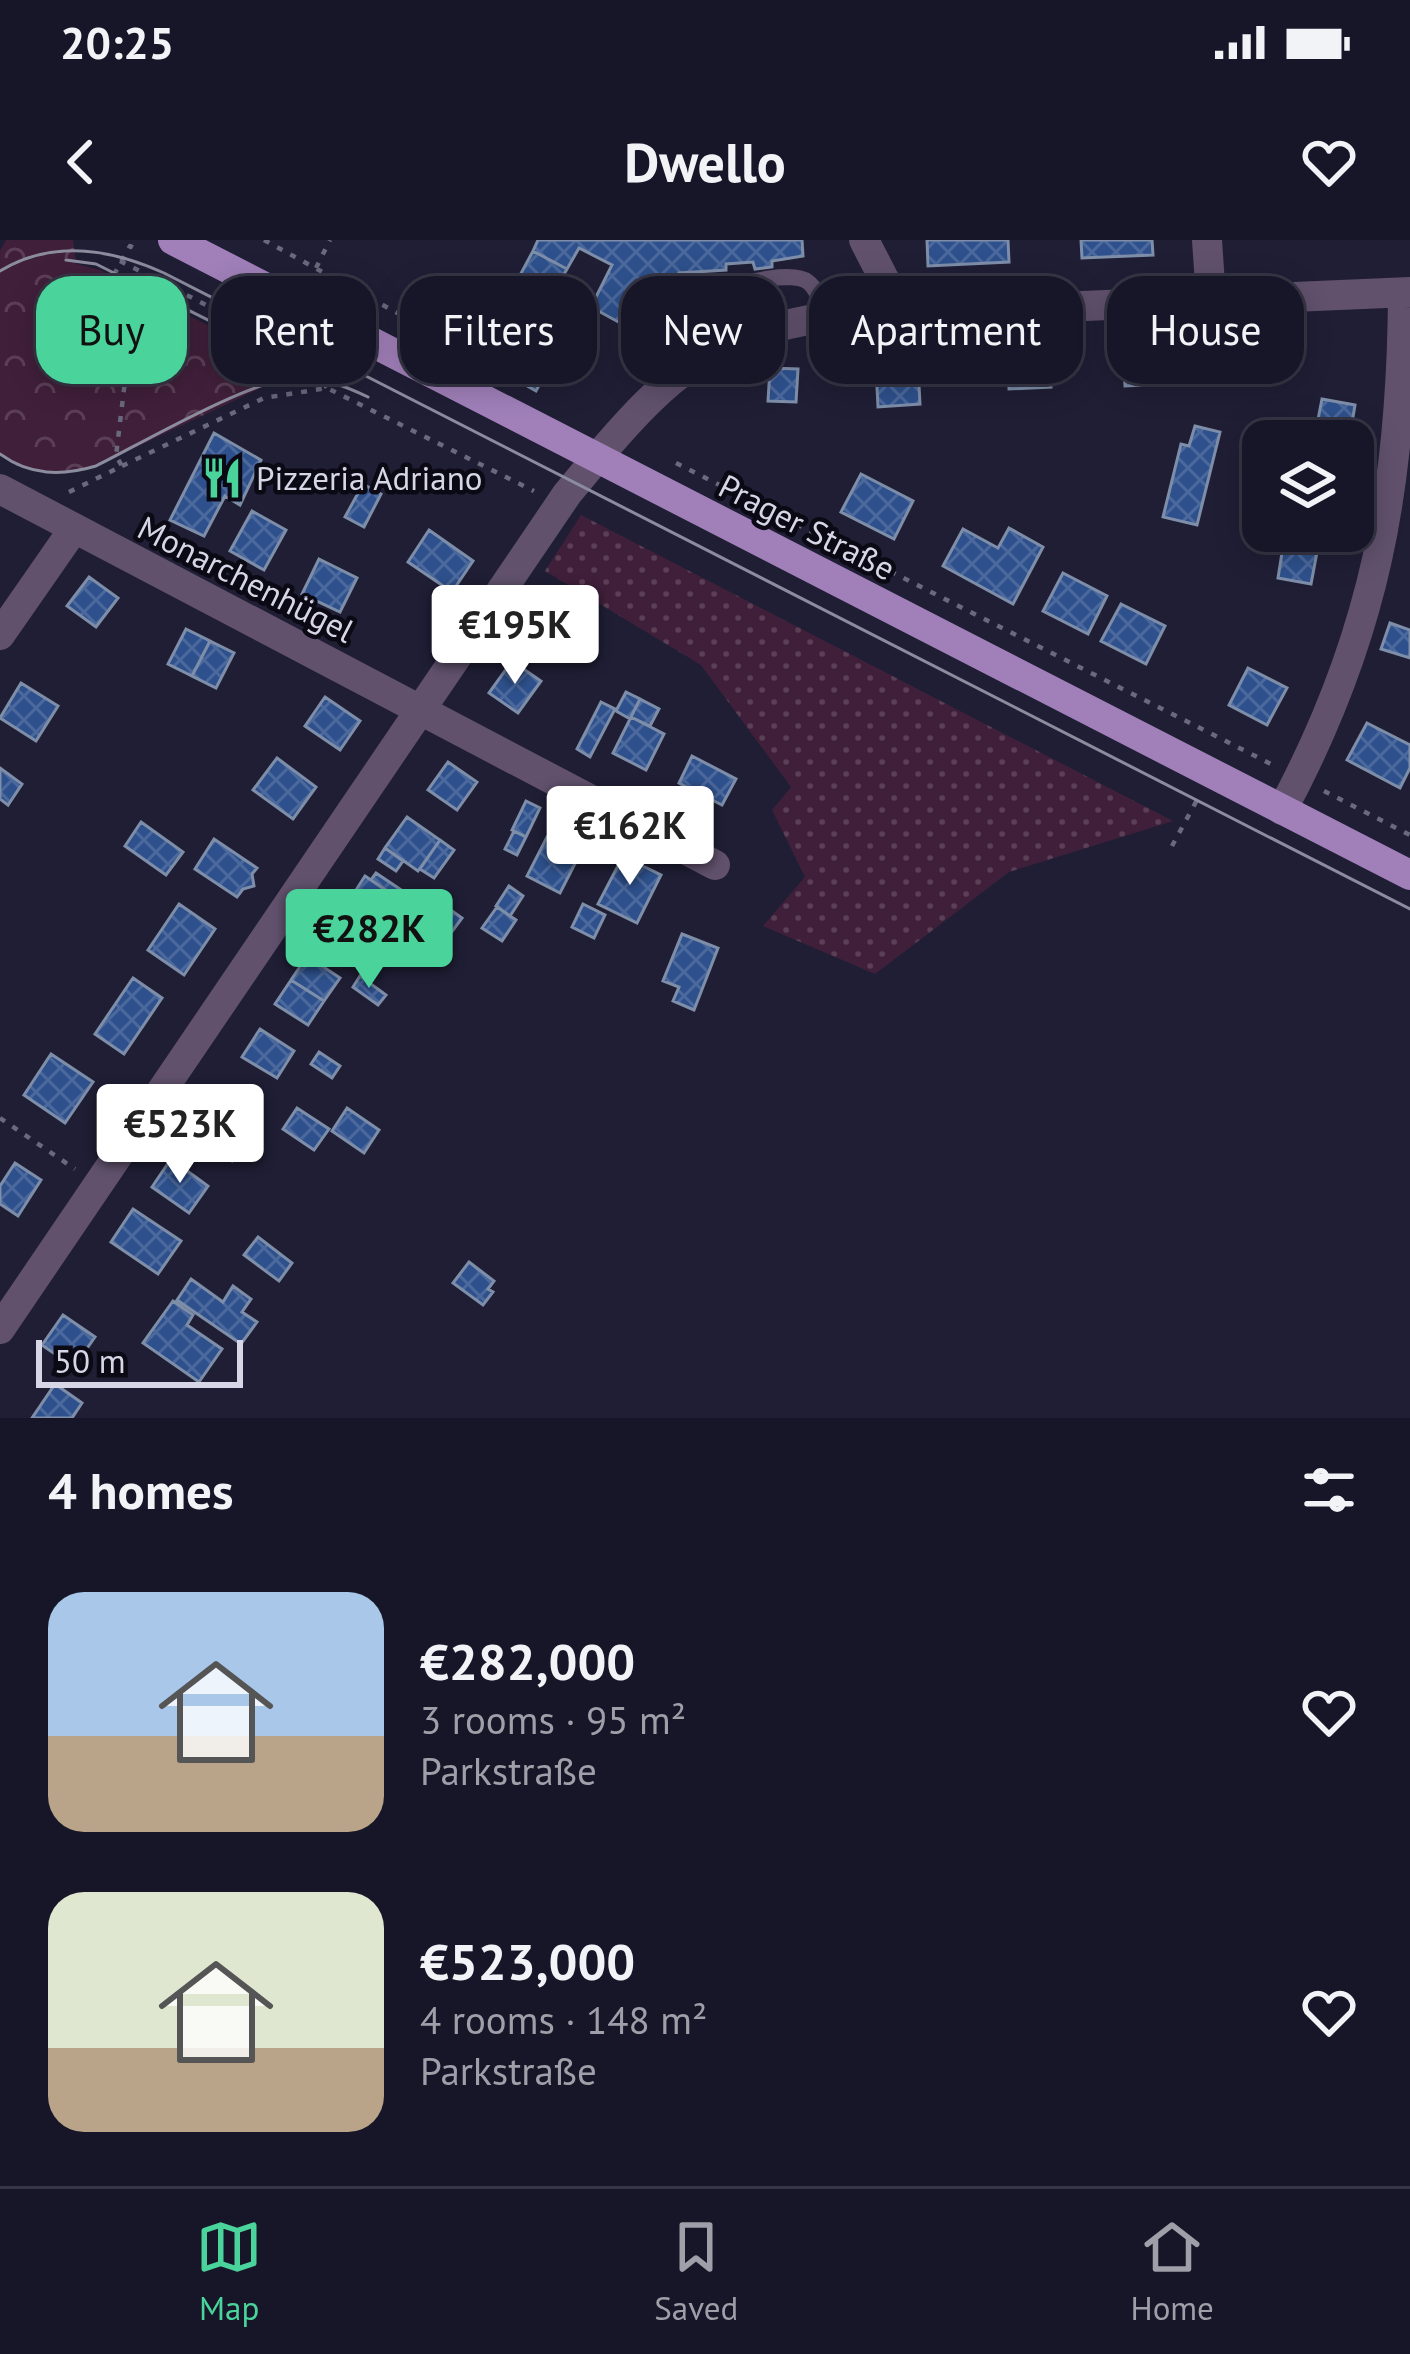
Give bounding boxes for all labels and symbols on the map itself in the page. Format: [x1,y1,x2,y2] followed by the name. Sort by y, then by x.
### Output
[199,455,245,501] restaurant icon: Pizzeria Adriano
[256,456,482,499] place label: Pizzeria Adriano
[712,464,903,589] street label: Prager Straße
[131,506,362,652] street label: Monarchenhügel
[431,585,599,687] pin: €195K
[546,786,714,888] pin: €162K
[285,889,453,991] pin: €282K
[96,1084,264,1186] pin: €523K
[36,1334,243,1387] scale bar

